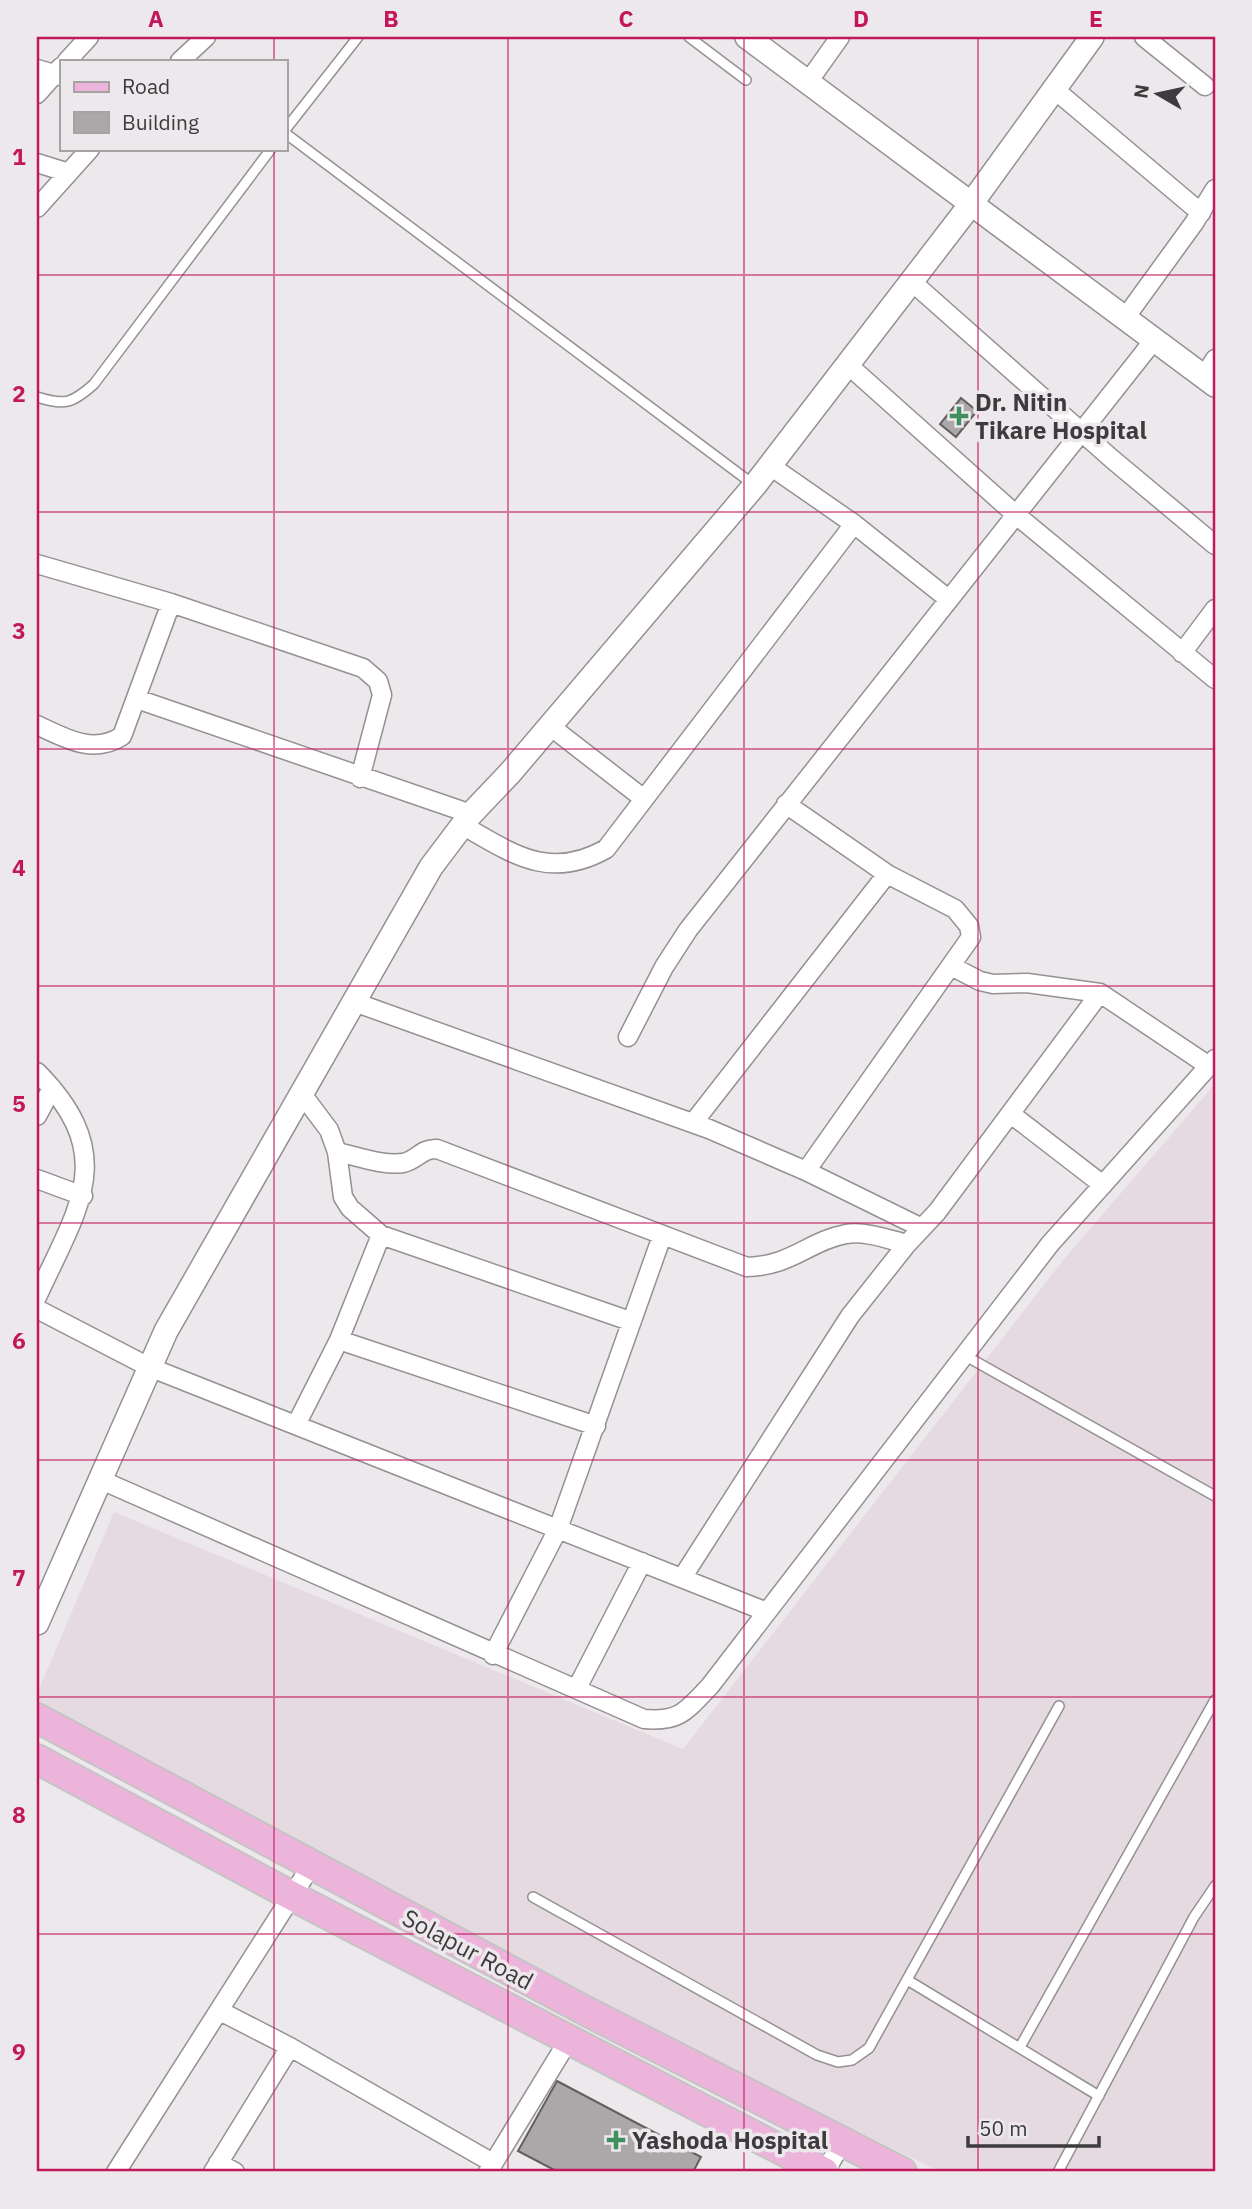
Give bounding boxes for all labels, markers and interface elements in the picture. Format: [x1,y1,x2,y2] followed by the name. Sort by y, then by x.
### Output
[148,3,164,33] text: A
[383,3,399,33] text: B
[619,3,634,33] text: C
[853,3,869,33] text: D
[1089,3,1103,33] text: E
[60,60,287,150] legend
[1122,60,1192,130] north arrow
[122,72,170,100] text: Road
[1128,83,1154,100] text: N
[122,108,199,136] text: Building
[12,141,26,171] text: 1
[12,378,26,408] text: 2
[975,386,1147,446] place label: Dr. Nitin Tikare Hospital
[949,406,969,426] marker: Dr. Nitin Tikare Hospital
[12,615,26,645] text: 3
[12,852,26,882] text: 4
[12,1088,26,1118] text: 5
[12,1325,26,1355] text: 6
[12,1562,26,1592] text: 7
[12,1799,26,1829] text: 8
[397,1901,539,1997] street label: Solapur Road
[12,2036,26,2066] text: 9
[968,2104,1100,2148] scale bar
[979,2114,1028,2142] text: 50 m
[632,2124,828,2156] place label: Yashoda Hospital
[606,2130,626,2150] marker: Yashoda Hospital

